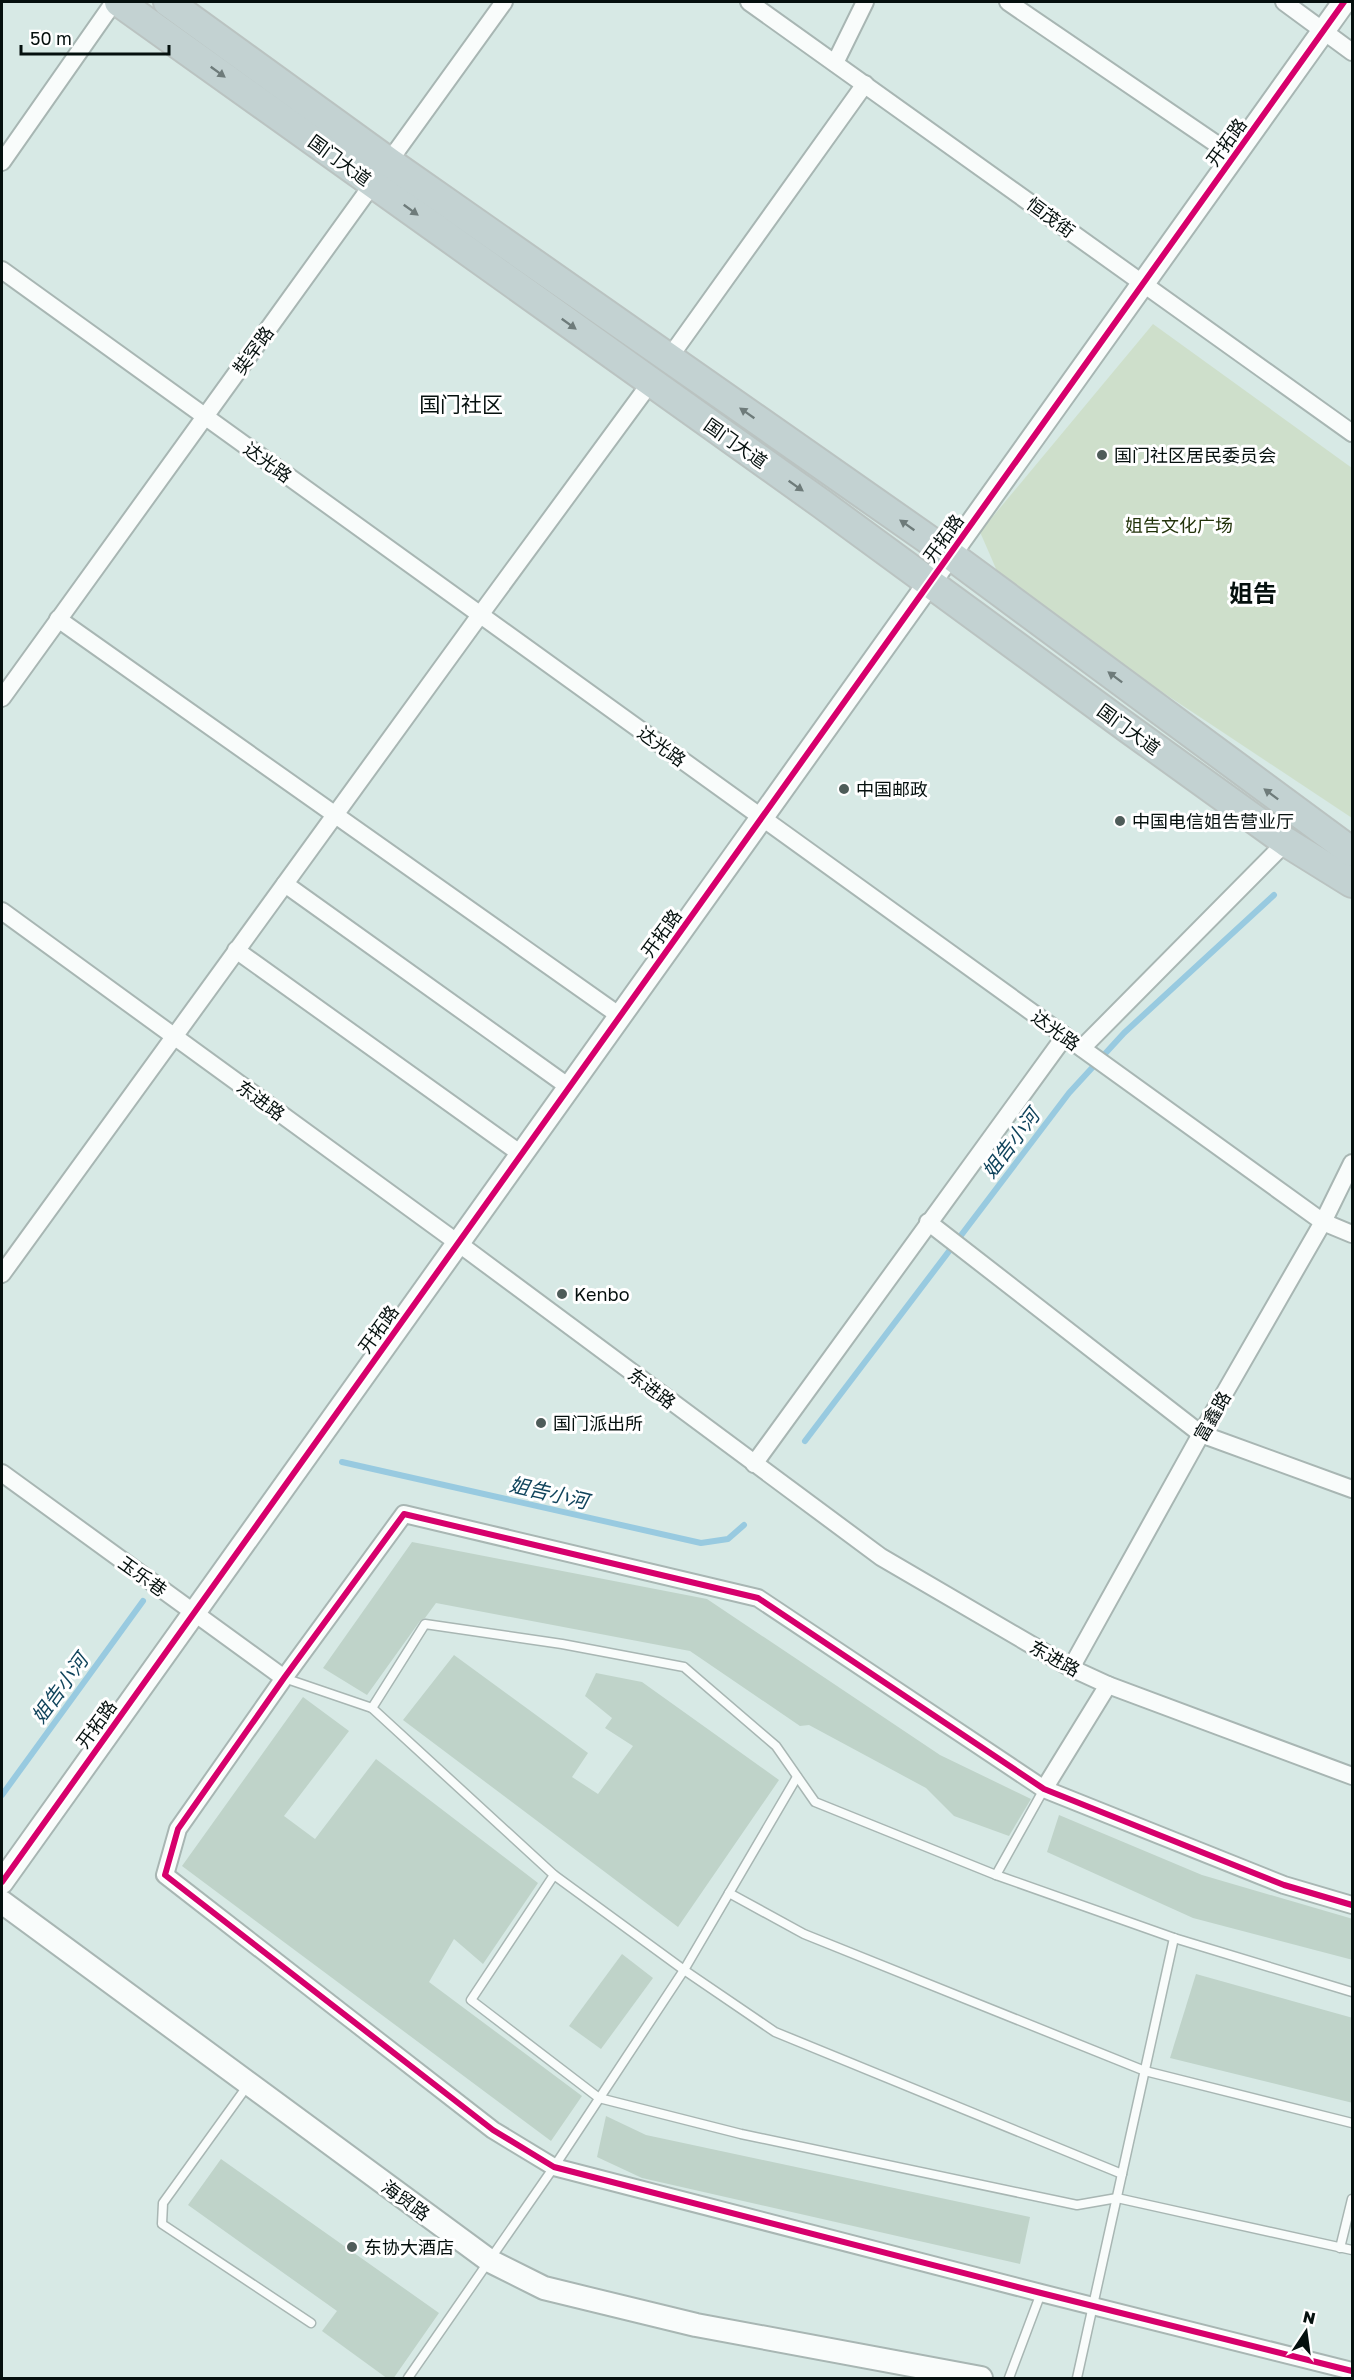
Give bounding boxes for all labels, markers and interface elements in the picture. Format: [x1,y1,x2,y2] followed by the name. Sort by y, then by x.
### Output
[21,18,170,56] scale bar
[30,27,72,49] text: 50 m
[210,66,226,77] one-way arrow
[1201,114,1251,170] street label: 开拓路
[304,130,376,190] street label: 国门大道
[1023,192,1079,242] street label: 恒茂街
[402,204,418,216] one-way arrow
[561,318,577,330] one-way arrow
[228,322,278,378] street label: 奘罕路
[419,391,503,417] district label: 国门社区
[739,407,755,419] one-way arrow
[700,413,772,473] street label: 国门大道
[240,437,296,487] street label: 达光路
[1114,444,1276,466] place label: 国门社区居民委员会
[1095,448,1109,462] marker: 国门社区居民委员会
[788,480,804,492] one-way arrow
[918,510,968,566] street label: 开拓路
[1125,514,1233,536] park label: 姐告文化广场
[899,519,914,531] one-way arrow
[1229,578,1277,607] district label: 姐告
[1107,671,1123,683] one-way arrow
[1093,699,1165,759] street label: 国门大道
[634,721,690,771] street label: 达光路
[856,778,928,800] place label: 中国邮政
[837,782,851,796] marker: 中国邮政
[1264,788,1279,800] one-way arrow
[1132,810,1294,832] place label: 中国电信姐告营业厅
[1113,814,1127,828] marker: 中国电信姐告营业厅
[636,905,686,961] street label: 开拓路
[1028,1005,1084,1055] street label: 达光路
[233,1075,289,1125] street label: 东进路
[976,1101,1046,1182] water label: 姐告小河
[574,1283,629,1305] place label: Kenbo
[555,1287,569,1301] marker: Kenbo
[353,1301,403,1357] street label: 开拓路
[624,1363,680,1413] street label: 东进路
[1189,1387,1235,1445] street label: 富鑫路
[553,1412,643,1434] place label: 国门派出所
[534,1416,548,1430] marker: 国门派出所
[507,1471,595,1514] water label: 姐告小河
[115,1551,171,1601] street label: 玉乐巷
[1026,1635,1084,1681] street label: 东进路
[26,1645,95,1727] water label: 姐告小河
[71,1696,121,1752] street label: 开拓路
[378,2175,434,2225] street label: 海贸路
[364,2236,454,2258] place label: 东协大酒店
[345,2240,359,2254] marker: 东协大酒店
[1276,2302,1336,2362] north arrow
[1301,2306,1318,2328] text: N

